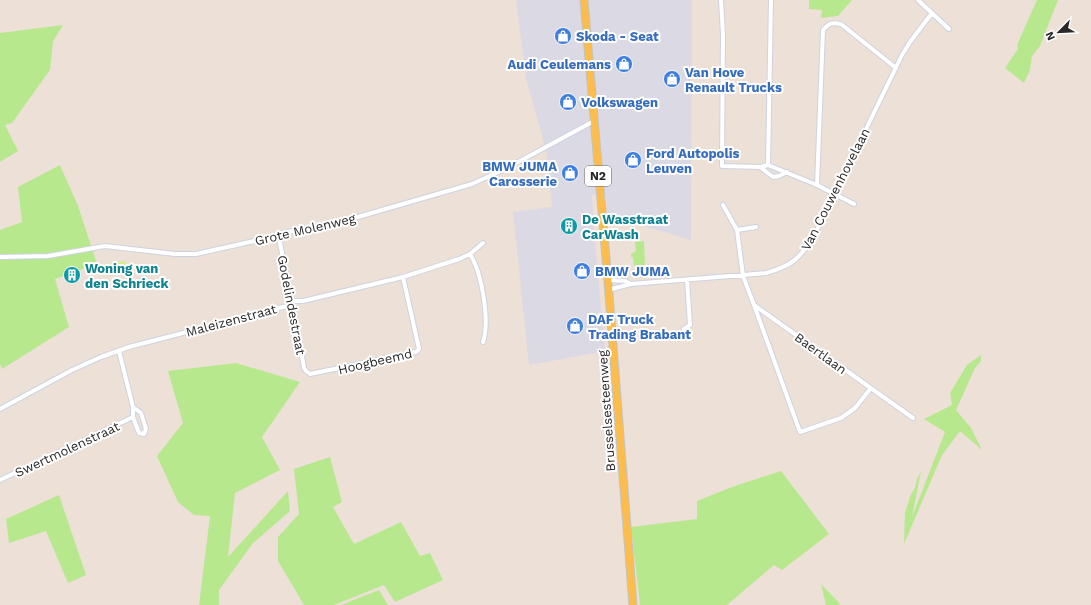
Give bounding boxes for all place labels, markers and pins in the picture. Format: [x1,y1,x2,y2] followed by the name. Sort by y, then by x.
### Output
[553,26,573,46] shop icon: Skoda - Seat
[576,29,659,44] place label: Skoda - Seat
[614,54,634,74] shop icon: Audi Ceulemans
[508,57,611,72] place label: Audi Ceulemans
[685,65,782,95] place label: Van Hove Renault Trucks
[662,69,682,89] shop icon: Van Hove Renault Trucks
[558,92,578,112] shop icon: Volkswagen
[581,95,658,110] place label: Volkswagen
[646,146,739,176] place label: Ford Autopolis Leuven
[623,150,643,170] shop icon: Ford Autopolis Leuven
[482,159,557,189] place label: BMW JUMA Carosserie
[560,163,580,183] shop icon: BMW JUMA Carosserie
[582,212,668,242] place label: De Wasstraat CarWash
[559,216,579,236] building icon: De Wasstraat CarWash
[85,261,170,291] place label: Woning van den Schrieck
[572,261,592,281] shop icon: BMW JUMA
[595,264,670,279] place label: BMW JUMA
[62,265,82,285] building icon: Woning van den Schrieck
[588,312,691,342] place label: DAF Truck Trading Brabant
[565,316,585,336] shop icon: DAF Truck Trading Brabant

